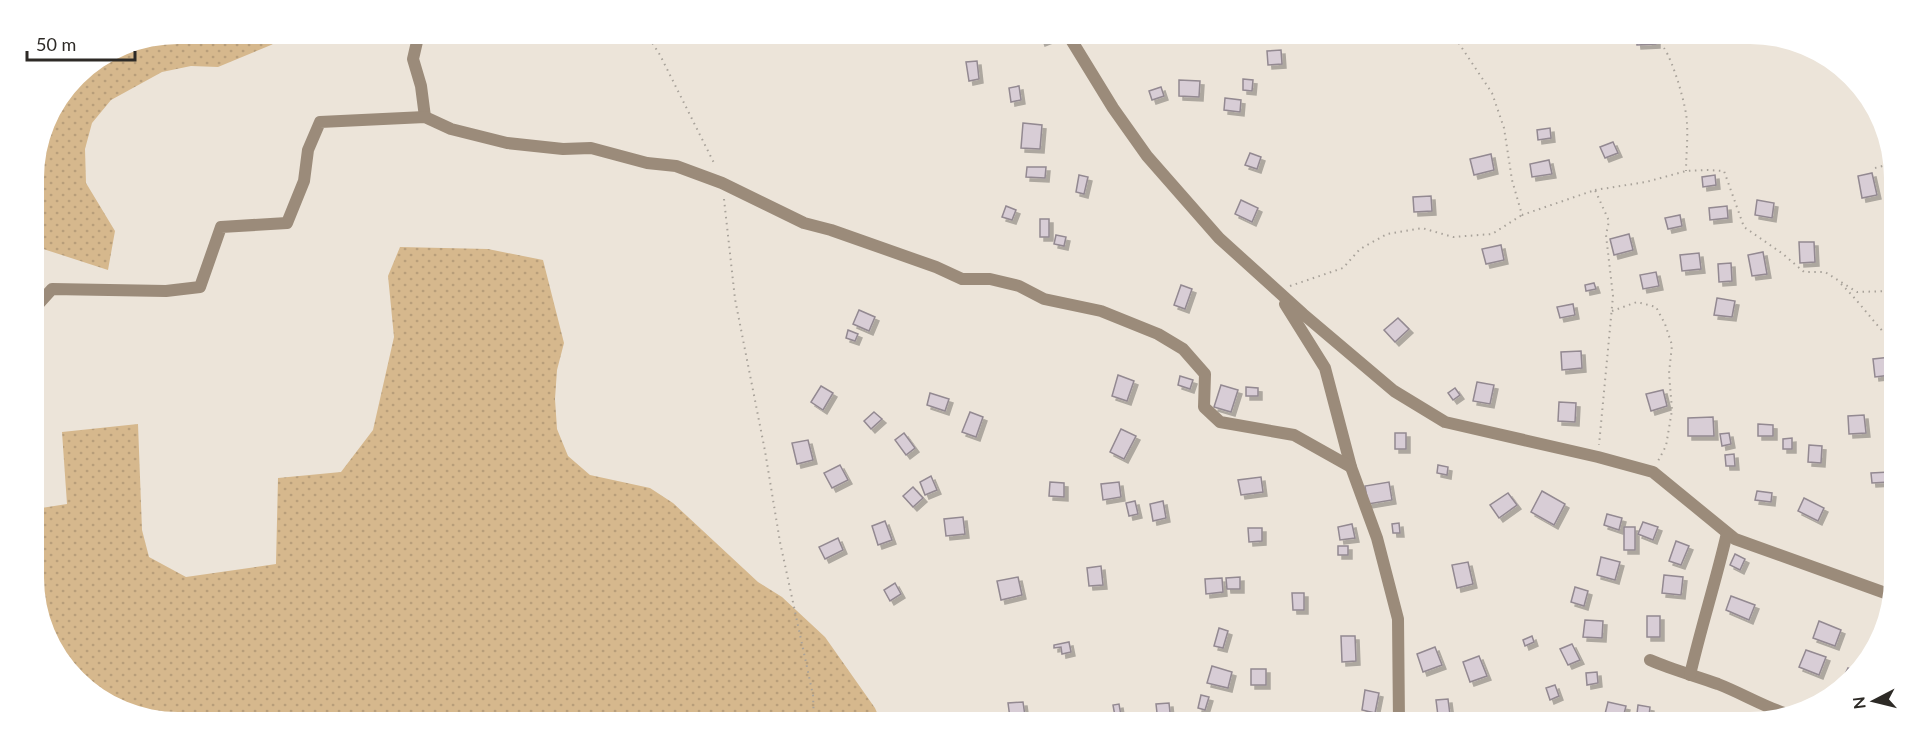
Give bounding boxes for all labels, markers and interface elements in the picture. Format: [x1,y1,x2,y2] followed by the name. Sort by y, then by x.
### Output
[27,24,135,62] scale bar
[36,33,76,55] text: 50 m
[1844,671,1904,731] north arrow
[1848,696,1869,710] text: N

